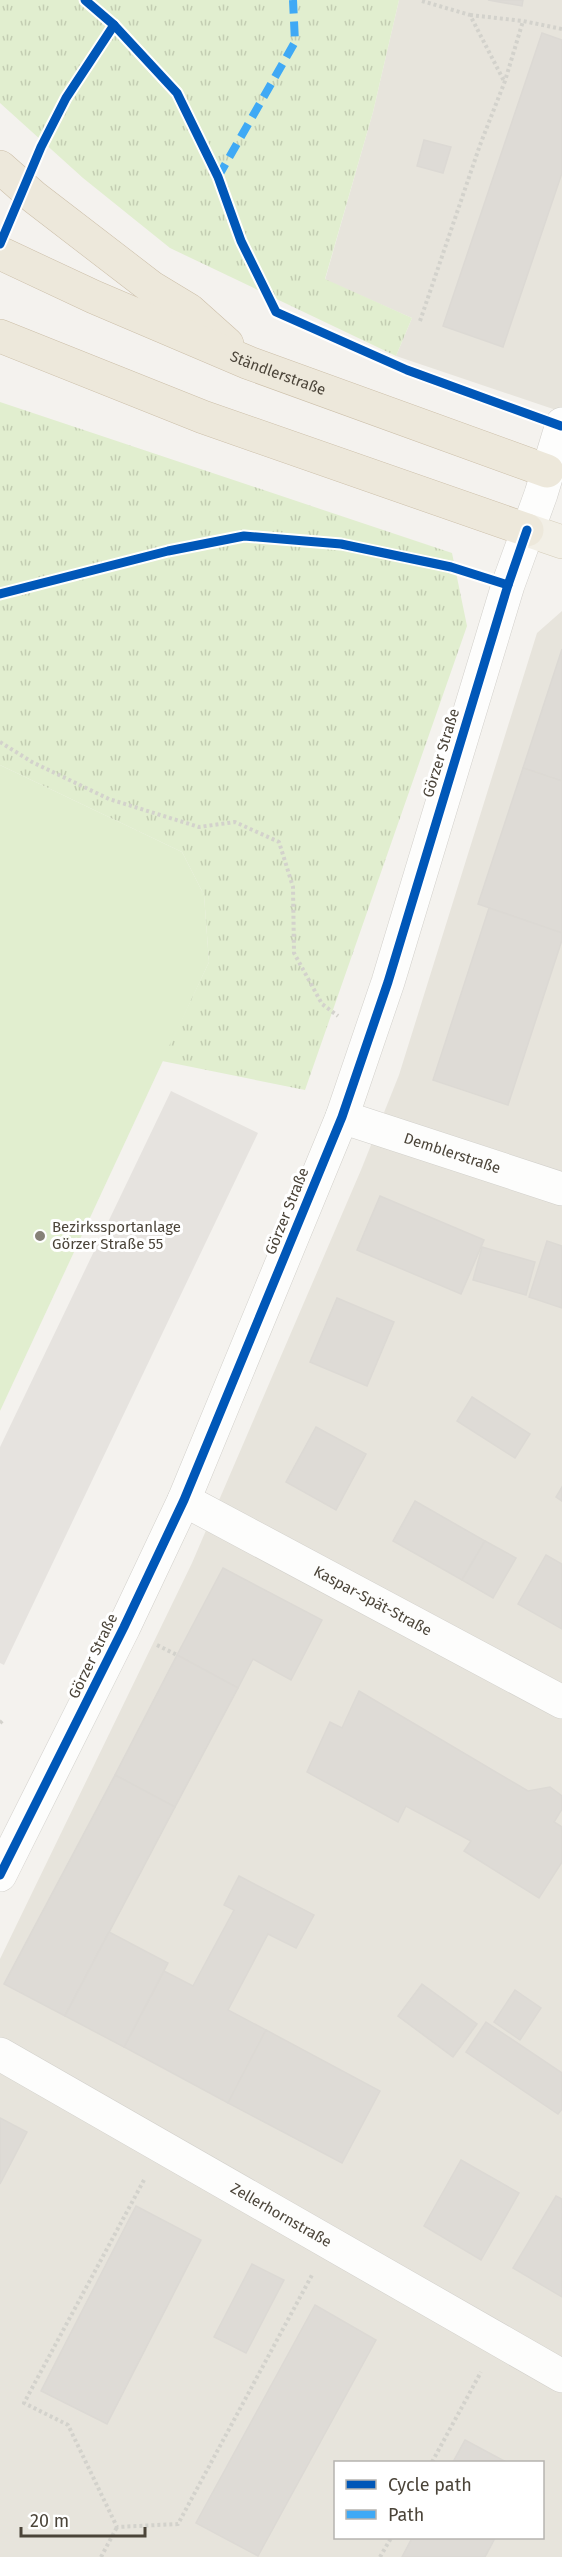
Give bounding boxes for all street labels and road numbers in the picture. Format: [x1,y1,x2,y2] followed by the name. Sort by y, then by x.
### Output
[228,347,328,399] street label: Ständlerstraße
[419,706,463,800] street label: Görzer Straße
[402,1129,503,1177] street label: Demblerstraße
[261,1165,313,1257] street label: Görzer Straße
[311,1562,435,1640] street label: Kaspar-Spät-Straße
[65,1611,121,1701] street label: Görzer Straße
[227,2179,335,2251] street label: Zellerhornstraße

